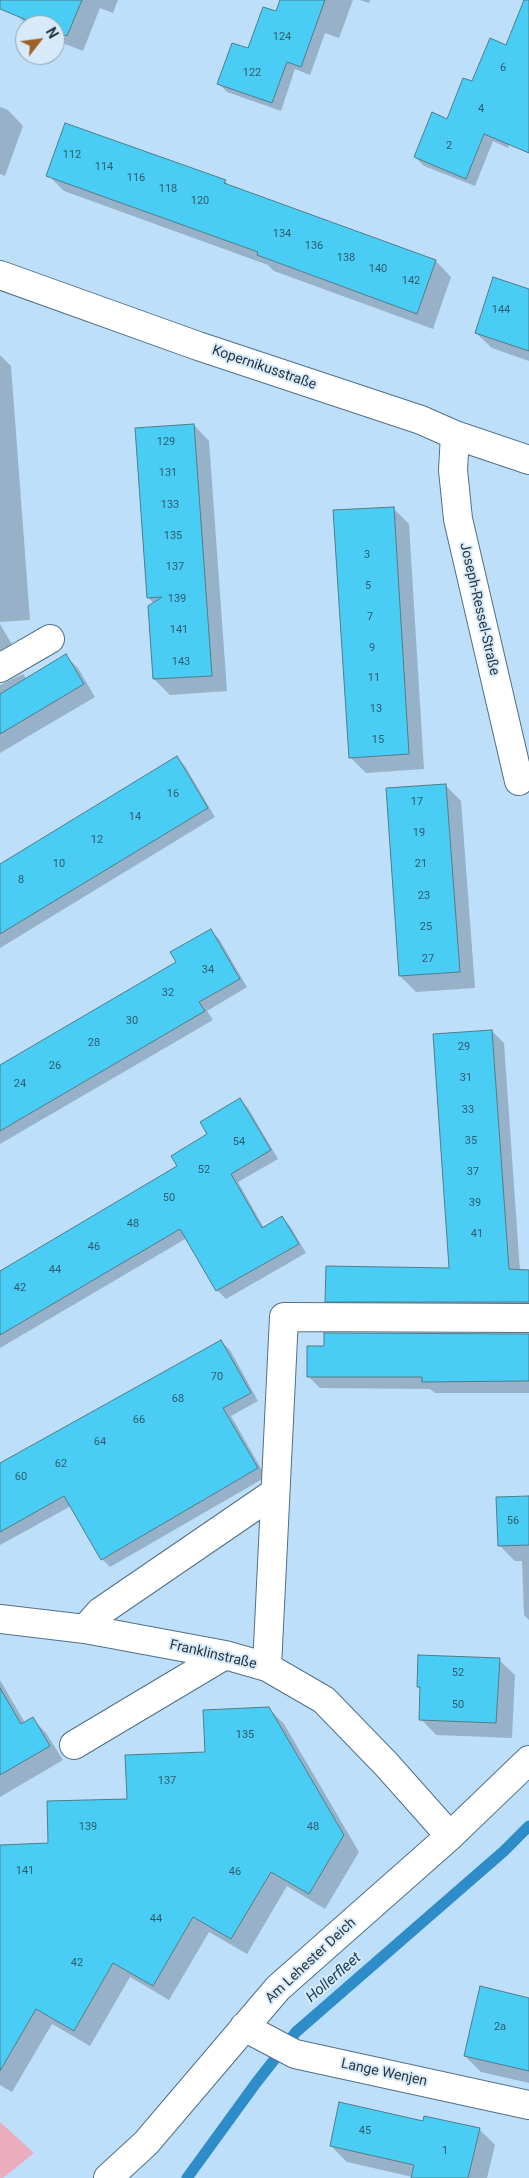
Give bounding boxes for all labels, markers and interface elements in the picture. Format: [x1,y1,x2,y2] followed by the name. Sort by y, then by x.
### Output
[15,15,65,65] north arrow
[43,25,62,41] text: N
[273,30,291,44] house number: 124
[500,61,506,75] house number: 6
[243,66,261,80] house number: 122
[478,102,484,116] house number: 4
[446,139,452,153] house number: 2
[63,148,81,162] house number: 112
[95,160,113,174] house number: 114
[127,171,145,185] house number: 116
[159,182,177,196] house number: 118
[191,194,209,208] house number: 120
[273,227,291,241] house number: 134
[305,239,323,253] house number: 136
[337,251,355,265] house number: 138
[369,262,387,276] house number: 140
[402,274,420,288] house number: 142
[492,303,510,317] house number: 144
[210,342,318,394] street label: Kopernikusstraße
[157,435,175,449] house number: 129
[159,466,177,480] house number: 131
[161,498,179,512] house number: 133
[164,529,182,543] house number: 135
[456,541,502,677] street label: Joseph-Ressel-Straße
[364,548,370,562] house number: 3
[166,560,184,574] house number: 137
[365,579,371,593] house number: 5
[168,592,186,606] house number: 139
[367,610,373,624] house number: 7
[170,623,188,637] house number: 141
[369,641,375,655] house number: 9
[172,655,190,669] house number: 143
[368,671,380,685] house number: 11
[370,702,382,716] house number: 13
[372,733,384,747] house number: 15
[167,787,179,801] house number: 16
[411,795,423,809] house number: 17
[129,810,141,824] house number: 14
[413,826,425,840] house number: 19
[91,833,103,847] house number: 12
[53,857,65,871] house number: 10
[415,857,427,871] house number: 21
[18,873,24,887] house number: 8
[418,889,430,903] house number: 23
[420,920,432,934] house number: 25
[422,952,434,966] house number: 27
[202,963,214,977] house number: 34
[162,986,174,1000] house number: 32
[126,1014,138,1028] house number: 30
[88,1036,100,1050] house number: 28
[458,1040,470,1054] house number: 29
[49,1059,61,1073] house number: 26
[460,1071,472,1085] house number: 31
[14,1077,26,1091] house number: 24
[462,1103,474,1117] house number: 33
[465,1134,477,1148] house number: 35
[233,1135,245,1149] house number: 54
[198,1163,210,1177] house number: 52
[467,1165,479,1179] house number: 37
[163,1191,175,1205] house number: 50
[469,1196,481,1210] house number: 39
[127,1217,139,1231] house number: 48
[471,1227,483,1241] house number: 41
[88,1240,100,1254] house number: 46
[49,1263,61,1277] house number: 44
[14,1281,26,1295] house number: 42
[211,1370,223,1384] house number: 70
[172,1392,184,1406] house number: 68
[133,1413,145,1427] house number: 66
[94,1435,106,1449] house number: 64
[55,1457,67,1471] house number: 62
[15,1470,27,1484] house number: 60
[507,1514,519,1528] house number: 56
[168,1637,258,1673] street label: Franklinstraße
[452,1666,464,1680] house number: 52
[452,1698,464,1712] house number: 50
[236,1728,254,1742] house number: 135
[158,1774,176,1788] house number: 137
[79,1820,97,1834] house number: 139
[307,1820,319,1834] house number: 48
[16,1864,34,1878] house number: 141
[229,1865,241,1879] house number: 46
[150,1912,162,1926] house number: 44
[262,1915,360,2007] street label: Am Lehester Deich
[303,1949,365,2007] water label: Hollerfleet
[71,1956,83,1970] house number: 42
[494,2020,506,2034] house number: 2a
[339,2056,429,2090] street label: Lange Wenjen
[359,2124,371,2138] house number: 45
[442,2144,448,2158] house number: 1

